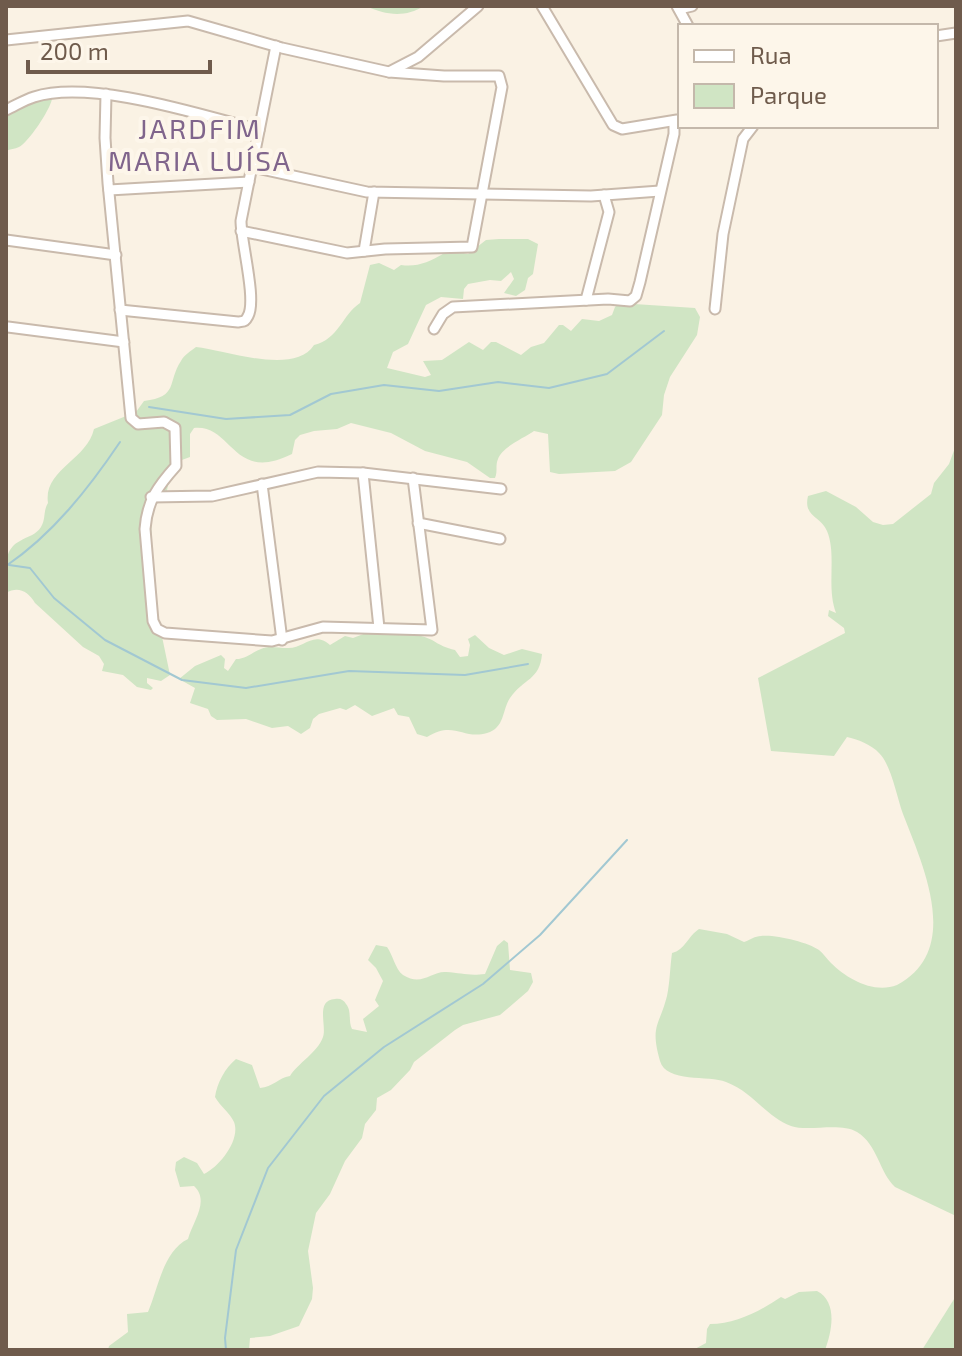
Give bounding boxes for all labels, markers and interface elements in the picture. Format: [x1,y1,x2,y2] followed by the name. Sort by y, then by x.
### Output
[28,24,210,74] scale bar
[678,24,938,128] legend
[40,36,109,65] text: 200 m
[750,40,792,69] text: Rua
[750,80,827,109] text: Parque
[108,111,292,177] district label: JARDFIM MARIA LUÍSA

